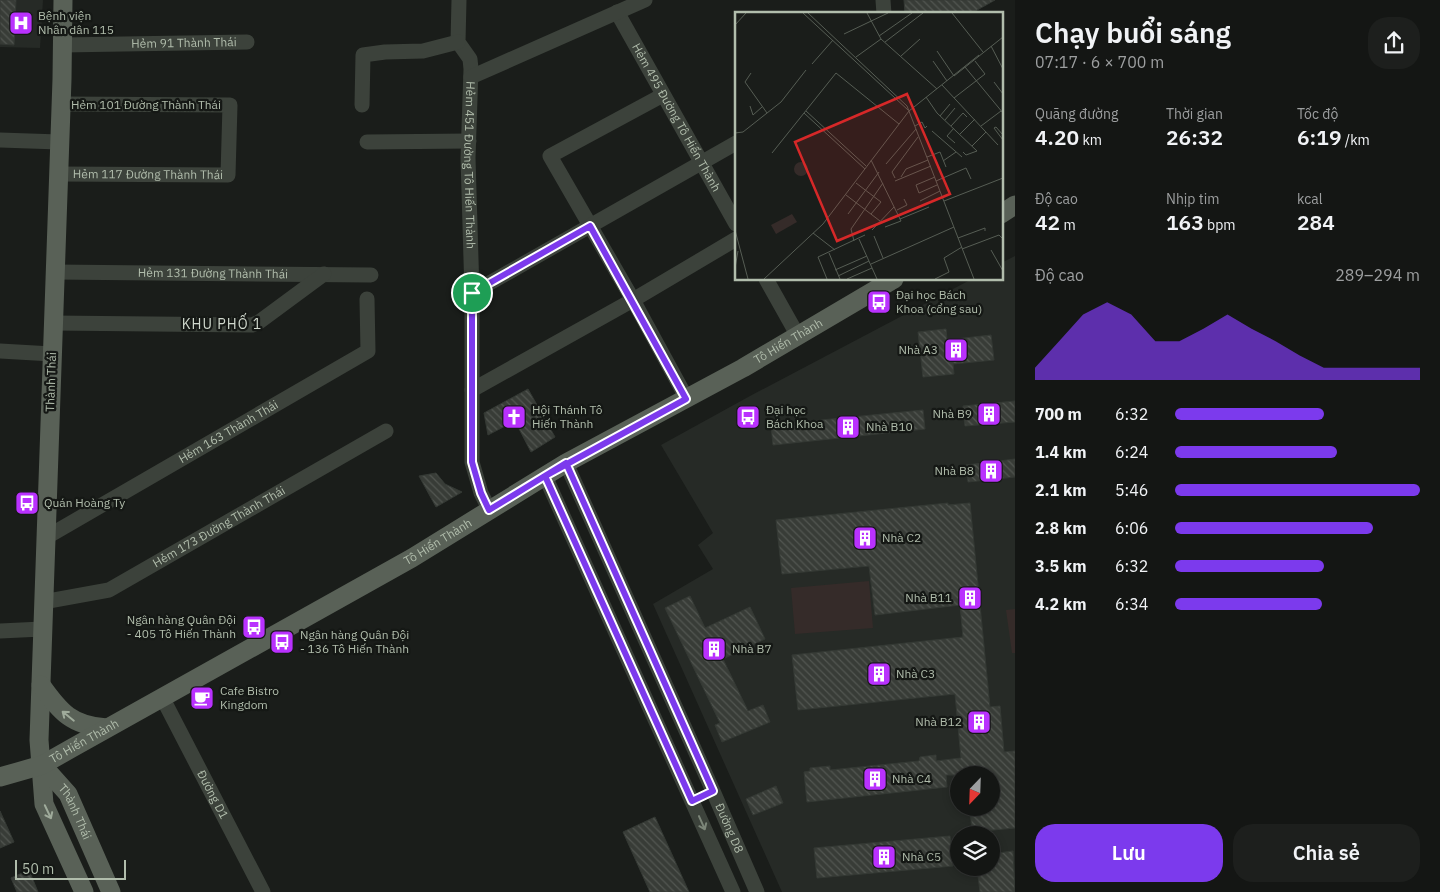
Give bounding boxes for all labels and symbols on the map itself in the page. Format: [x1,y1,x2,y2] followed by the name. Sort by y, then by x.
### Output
[38,8,114,37] place label: Bệnh viện Nhân dân 115
[8,10,34,36] hospital icon: Bệnh viện Nhân dân 115
[735,12,1002,280] inset map
[131,34,237,51] street label: Hẻm 91 Thành Thái
[629,40,724,194] street label: Hẻm 495 Đường Tô Hiến Thành
[461,81,479,249] street label: Hẻm 451 Đường Tô Hiến Thành
[71,97,221,112] street label: Hẻm 101 Đường Thành Thái
[73,166,223,182] street label: Hẻm 117 Đường Thành Thái
[138,265,288,281] street label: Hẻm 131 Đường Thành Thái
[451,272,493,314] pin
[896,287,982,316] place label: Đại học Bách Khoa (cổng sau)
[866,289,892,315] bus stop icon: Đại học Bách Khoa (cổng sau)
[182,312,262,333] district label: KHU PHỐ 1
[751,315,825,367] street label: Tô Hiến Thành
[943,337,969,363] building icon: Nhà A3
[899,342,938,357] place label: Nhà A3
[42,352,59,412] street label: Thành Thái
[176,397,281,466] street label: Hẻm 163 Thành Thái
[976,401,1002,427] building icon: Nhà B9
[532,402,603,431] place label: Hội Thánh Tô Hiến Thành
[766,402,824,431] place label: Đại học Bách Khoa
[501,404,527,430] church icon: Hội Thánh Tô Hiến Thành
[735,404,761,430] bus stop icon: Đại học Bách Khoa
[932,406,972,421] place label: Nhà B9
[835,414,861,440] building icon: Nhà B10
[866,419,913,434] place label: Nhà B10
[978,458,1004,484] building icon: Nhà B8
[934,463,974,478] place label: Nhà B8
[150,482,288,570] street label: Hẻm 173 Đường Thành Thái
[14,490,40,516] bus stop icon: Quán Hoàng Ty
[44,495,125,510] place label: Quán Hoàng Ty
[401,515,474,568] street label: Tô Hiến Thành
[852,525,878,551] building icon: Nhà C2
[882,530,921,545] place label: Nhà C2
[957,585,983,611] building icon: Nhà B11
[905,590,952,605] place label: Nhà B11
[127,612,236,641] place label: Ngân hàng Quân Đội - 405 Tô Hiến Thành
[241,614,267,640] bus stop icon: Ngân hàng Quân Đội - 405 Tô Hiến Thành
[300,627,409,656] place label: Ngân hàng Quân Đội - 136 Tô Hiến Thành
[269,629,295,655] bus stop icon: Ngân hàng Quân Đội - 136 Tô Hiến Thành
[701,636,727,662] building icon: Nhà B7
[732,641,772,656] place label: Nhà B7
[866,661,892,687] building icon: Nhà C3
[896,666,935,681] place label: Nhà C3
[220,683,279,712] place label: Cafe Bistro Kingdom
[189,685,215,711] cafe icon: Cafe Bistro Kingdom
[966,709,992,735] building icon: Nhà B12
[61,711,75,721] one-way arrow
[915,714,962,729] place label: Nhà B12
[47,715,121,766] street label: Tô Hiến Thành
[862,766,888,792] building icon: Nhà C4
[950,766,1000,816] north arrow
[194,767,232,821] street label: Đường D1
[892,771,931,786] place label: Nhà C4
[56,781,95,842] street label: Thành Thái
[712,801,747,855] street label: Đường D8
[44,804,53,819] one-way arrow
[698,815,707,830] one-way arrow
[871,844,897,870] building icon: Nhà C5
[902,849,941,864] place label: Nhà C5
[15,857,126,880] scale bar

